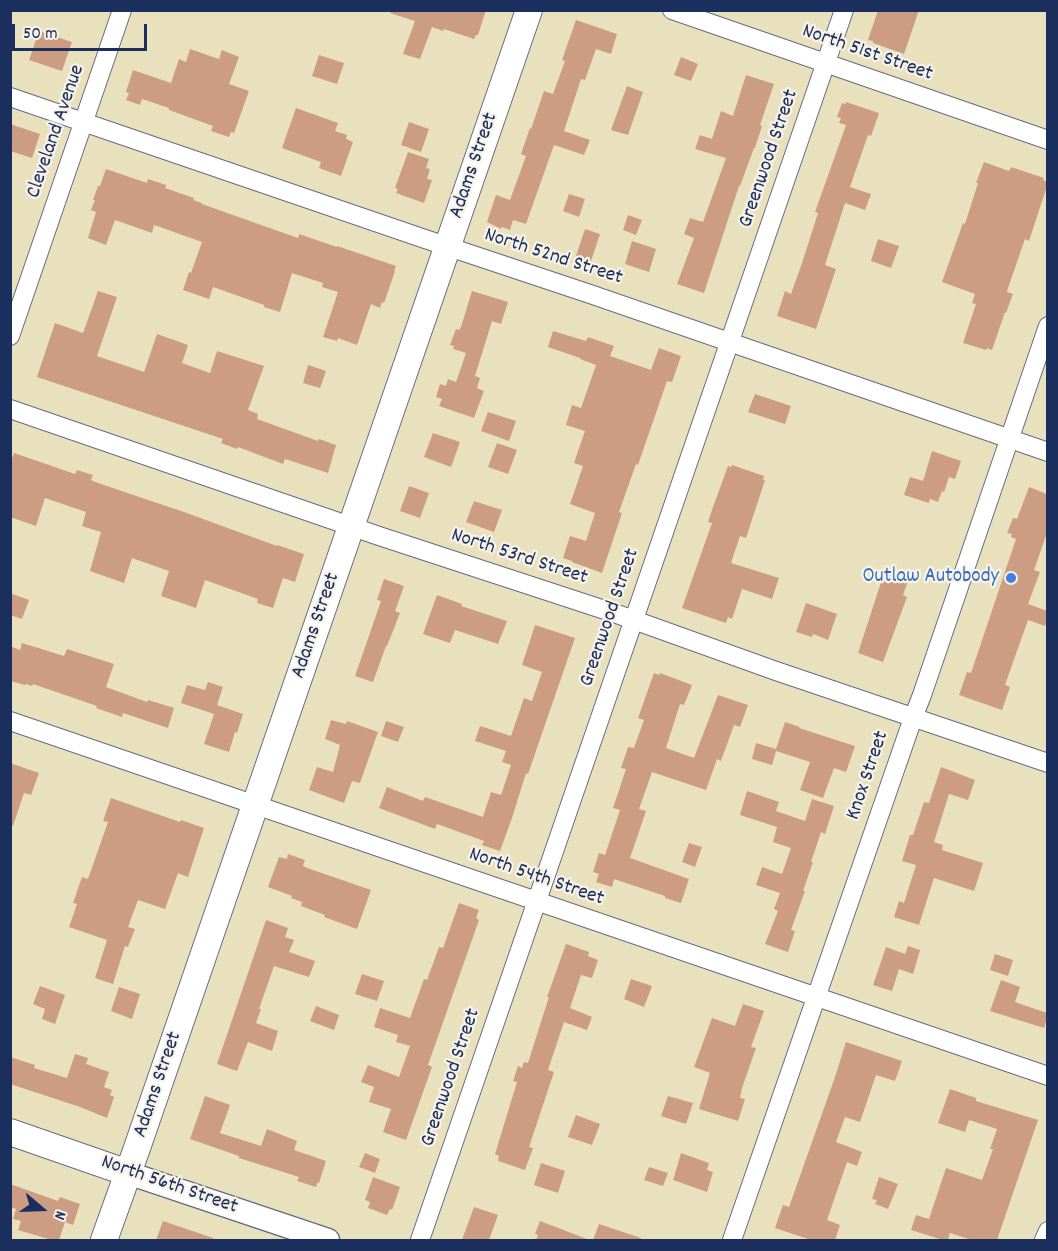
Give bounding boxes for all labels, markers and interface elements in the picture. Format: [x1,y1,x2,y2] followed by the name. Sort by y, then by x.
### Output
[15,12,150,50] scale bar
[798,20,936,88] street label: North 51st Street
[23,22,58,47] text: 50 m
[22,62,92,202] street label: Cleveland Avenue
[735,87,805,231] street label: Greenwood Street
[445,110,505,222] street label: Adams Street
[481,224,625,292] street label: North 52nd Street
[447,524,591,592] street label: North 53rd Street
[576,546,646,690] street label: Greenwood Street
[863,565,999,591] place label: Outlaw Autobody
[287,570,347,682] street label: Adams Street
[1004,571,1018,585] marker: Outlaw Autobody
[842,728,896,824] street label: Knox Street
[465,843,607,913] street label: North 54th Street
[417,1006,487,1150] street label: Greenwood Street
[129,1029,189,1141] street label: Adams Street
[97,1151,241,1221] street label: North 56th Street
[12,1179,72,1239] north arrow
[47,1208,72,1223] text: N

